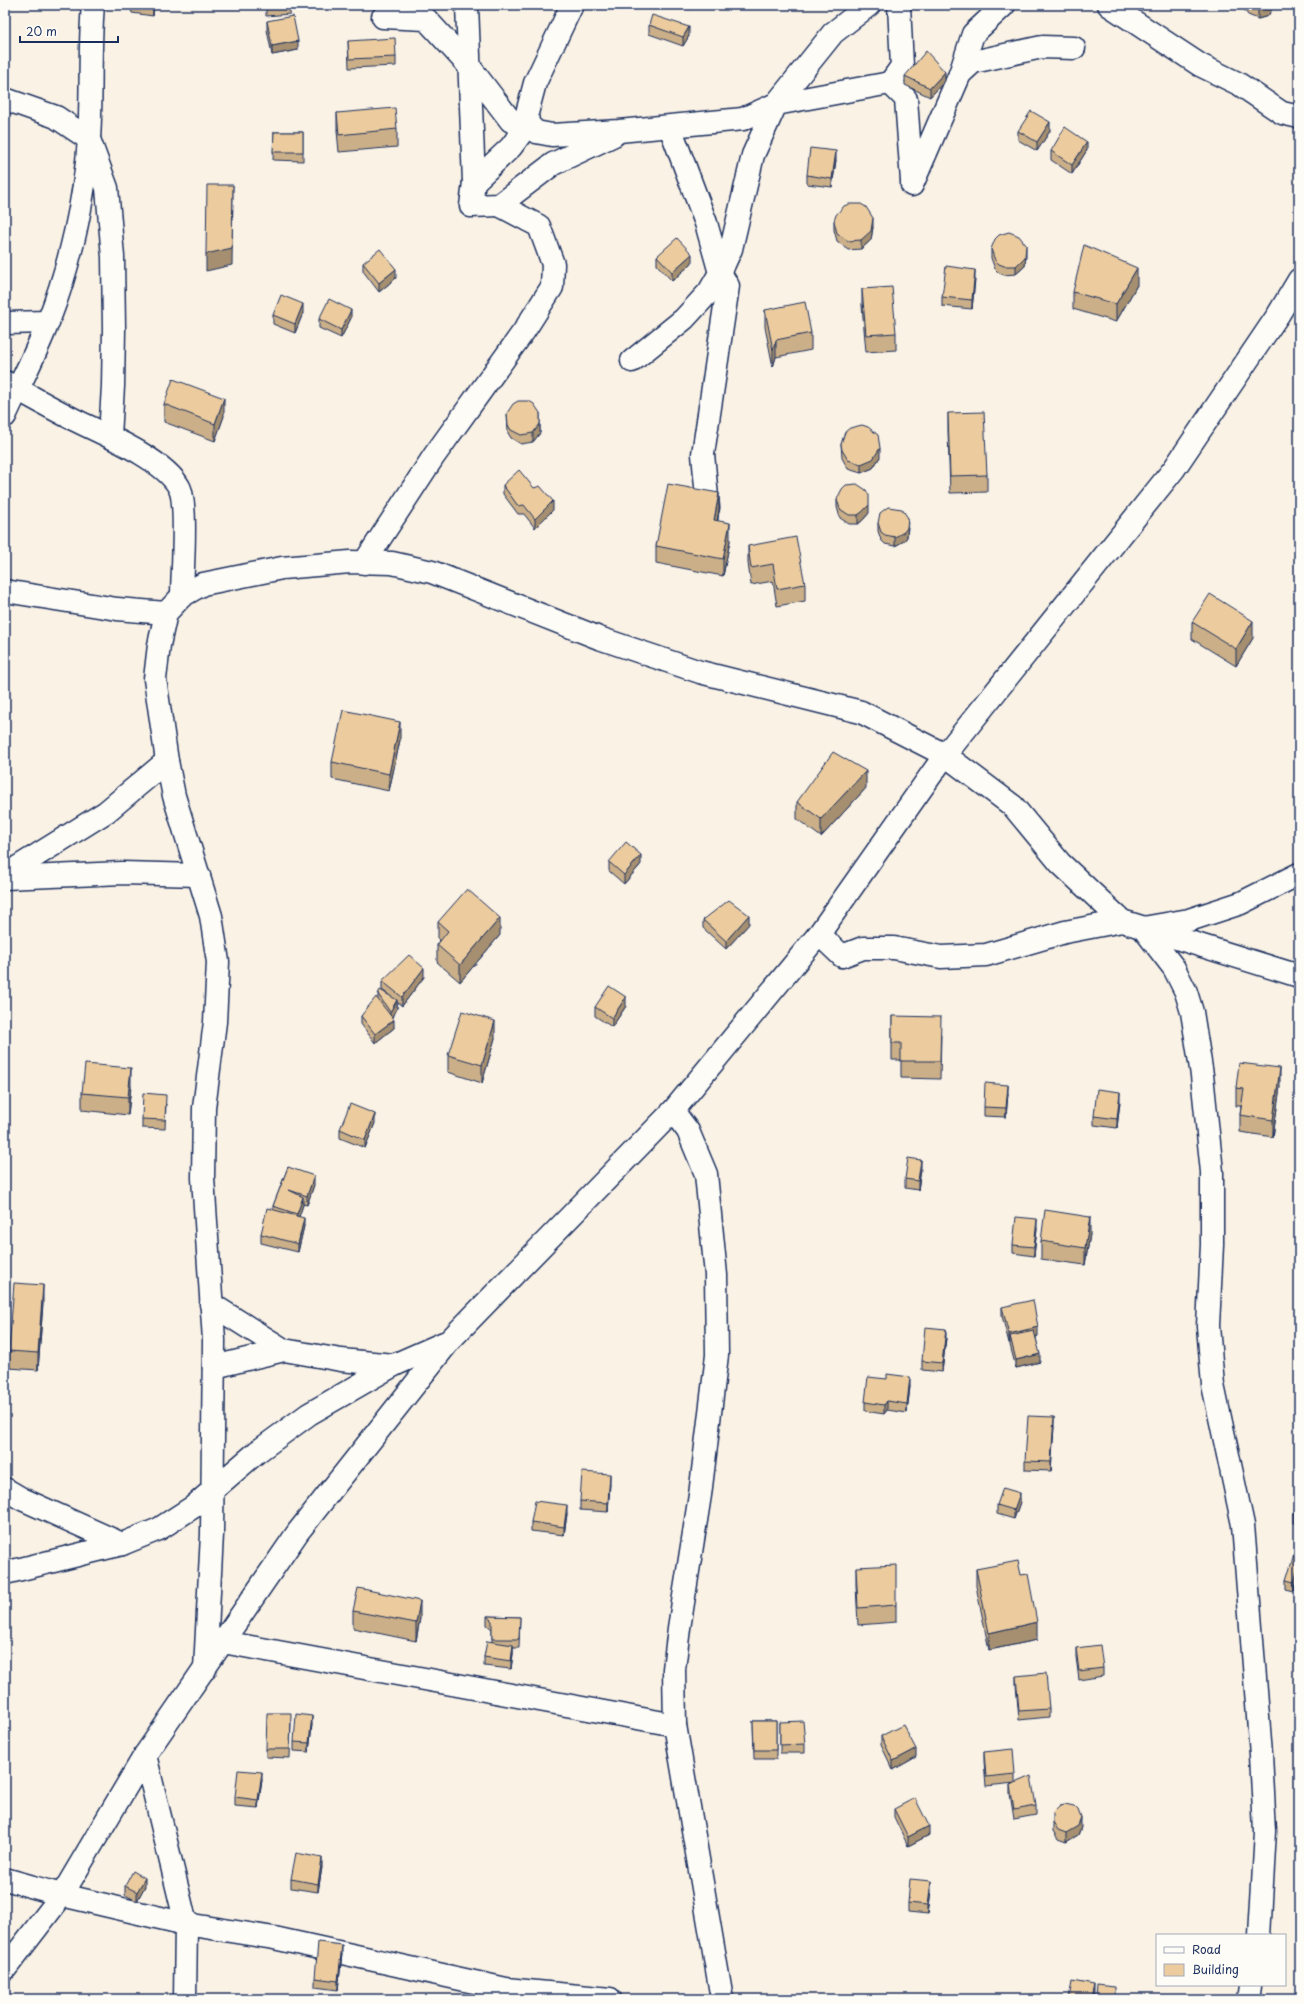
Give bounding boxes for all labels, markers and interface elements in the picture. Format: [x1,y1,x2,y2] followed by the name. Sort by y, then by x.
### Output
[20,18,118,44] scale bar
[26,22,57,40] text: 20 m
[1156,1934,1286,1986] legend
[1192,1940,1221,1958] text: Road
[1192,1960,1239,1978] text: Building

